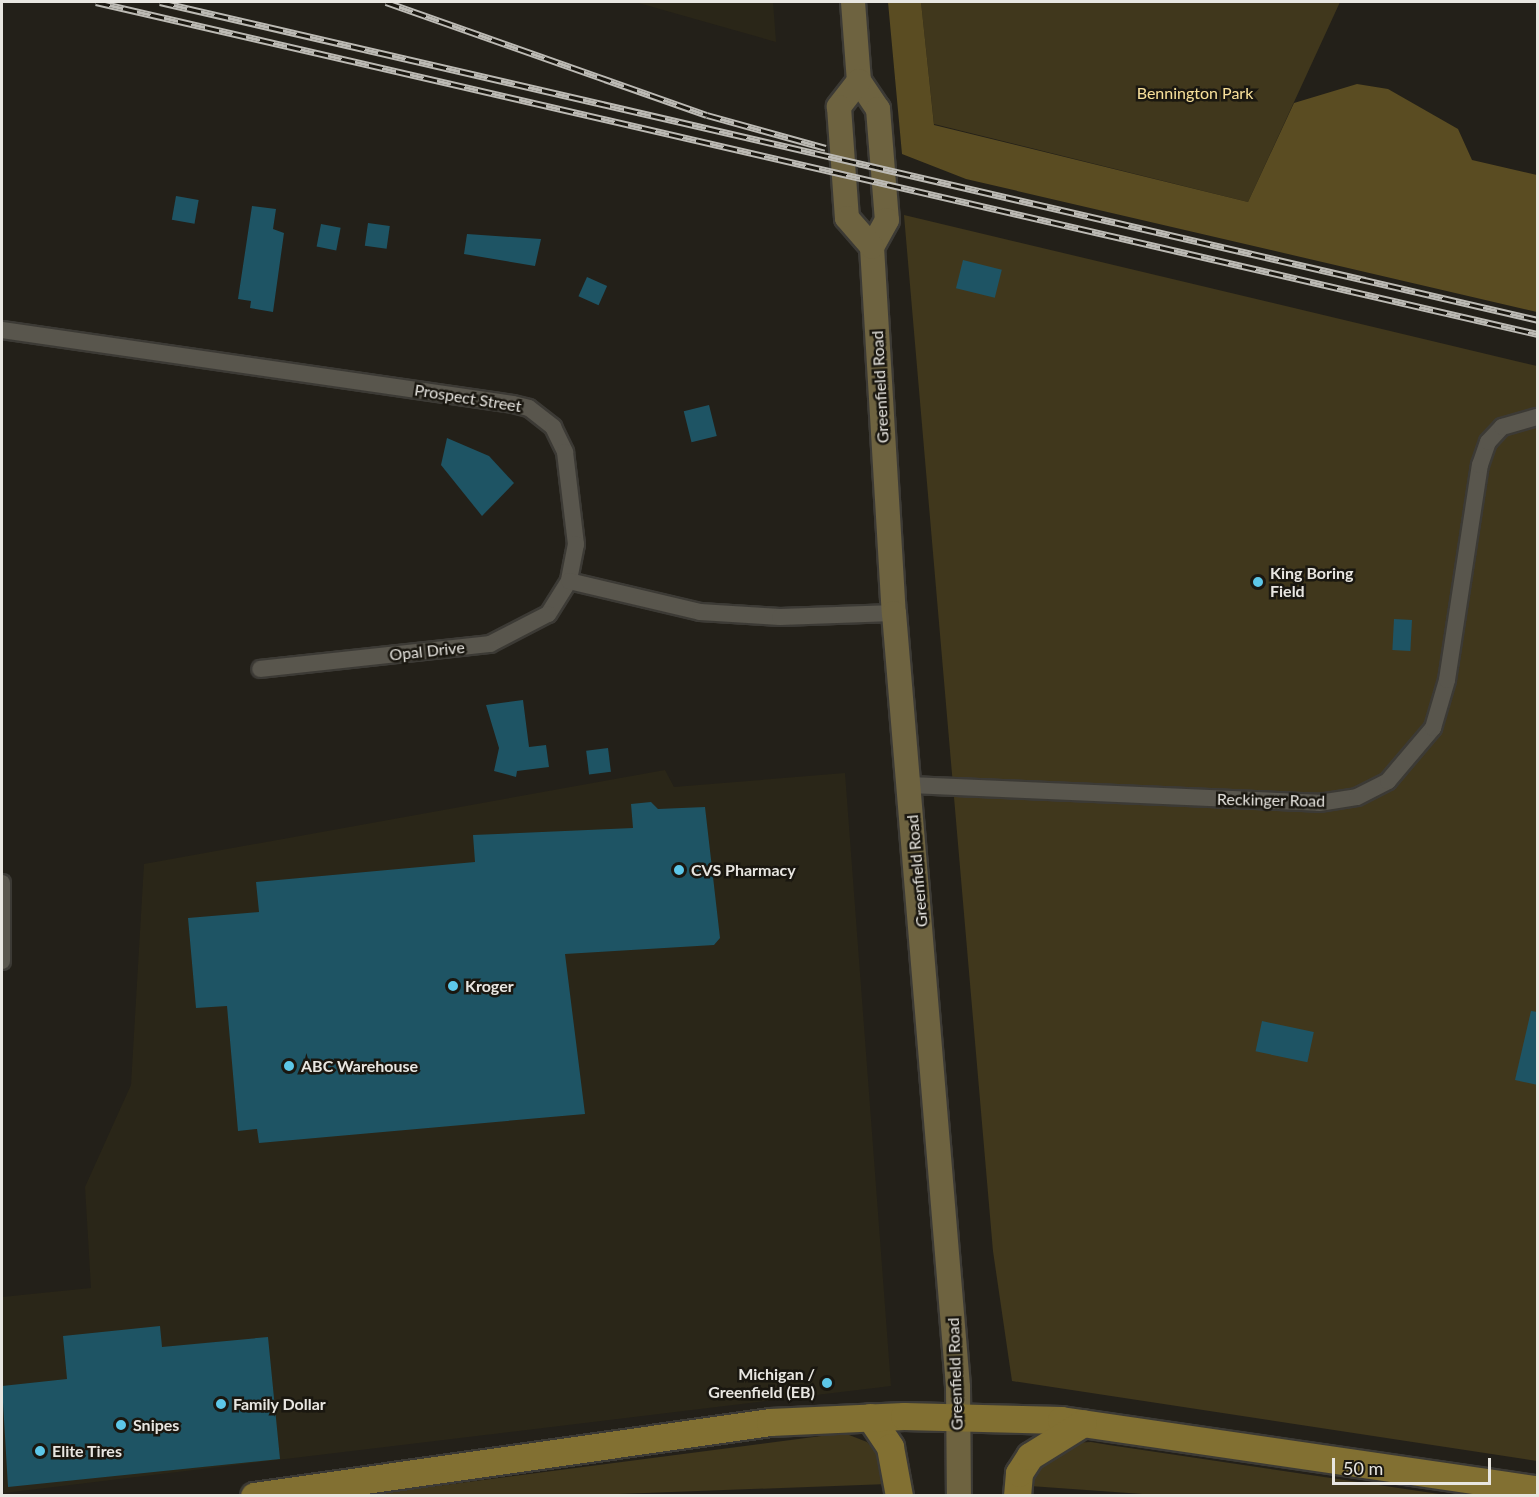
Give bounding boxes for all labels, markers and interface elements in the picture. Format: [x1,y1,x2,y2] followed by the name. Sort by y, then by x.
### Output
[1137,83,1253,103] park label: Bennington Park
[867,330,893,444] street label: Greenfield Road
[413,380,523,416] street label: Prospect Street
[1270,563,1354,601] place label: King Boring Field
[1251,575,1265,589] marker: King Boring Field
[388,638,466,664] street label: Opal Drive
[1217,789,1325,811] street label: Reckinger Road
[903,814,931,928] street label: Greenfield Road
[691,860,796,880] place label: CVS Pharmacy
[672,863,686,877] marker: CVS Pharmacy
[465,976,514,996] place label: Kroger
[446,979,460,993] marker: Kroger
[301,1056,418,1076] place label: ABC Warehouse
[282,1059,296,1073] marker: ABC Warehouse
[943,1317,967,1431] street label: Greenfield Road
[708,1364,815,1402] place label: Michigan / Greenfield (EB)
[820,1376,834,1390] marker: Michigan / Greenfield (EB)
[233,1394,326,1414] place label: Family Dollar
[214,1397,228,1411] marker: Family Dollar
[133,1415,179,1435] place label: Snipes
[114,1418,128,1432] marker: Snipes
[52,1441,122,1461] place label: Elite Tires
[33,1444,47,1458] marker: Elite Tires
[1335,1446,1494,1484] scale bar
[1343,1457,1383,1479] text: 50 m

